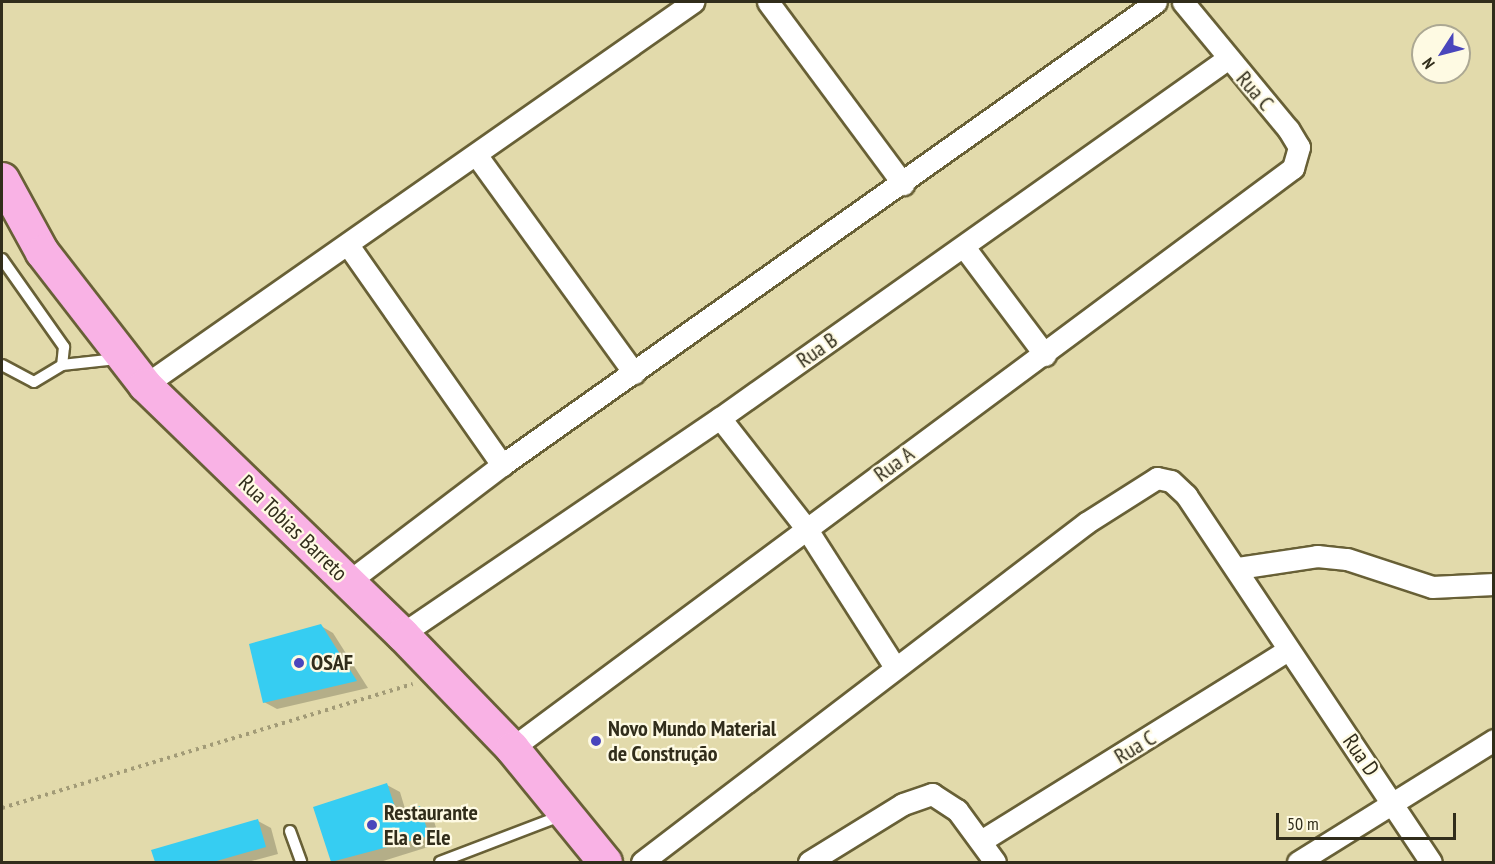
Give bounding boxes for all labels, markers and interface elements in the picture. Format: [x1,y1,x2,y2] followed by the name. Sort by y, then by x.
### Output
[1411,24,1471,84] north arrow
[1417,54,1439,73] text: N
[1231,66,1279,116] street label: Rua C
[791,327,843,373] street label: Rua B
[868,440,920,488] street label: Rua A
[233,469,353,587] street label: Rua Tobias Barreto
[311,650,353,676] place label: OSAF
[292,656,306,670] marker: OSAF
[608,715,776,766] place label: Novo Mundo Material de Construção
[1109,724,1161,770] street label: Rua C
[1337,729,1385,781] street label: Rua D
[589,734,603,748] marker: Novo Mundo Material de Construção
[384,799,478,850] place label: Restaurante Ela e Ele
[1279,801,1459,839] scale bar
[1287,812,1319,835] text: 50 m
[365,818,379,832] marker: Restaurante Ela e Ele

